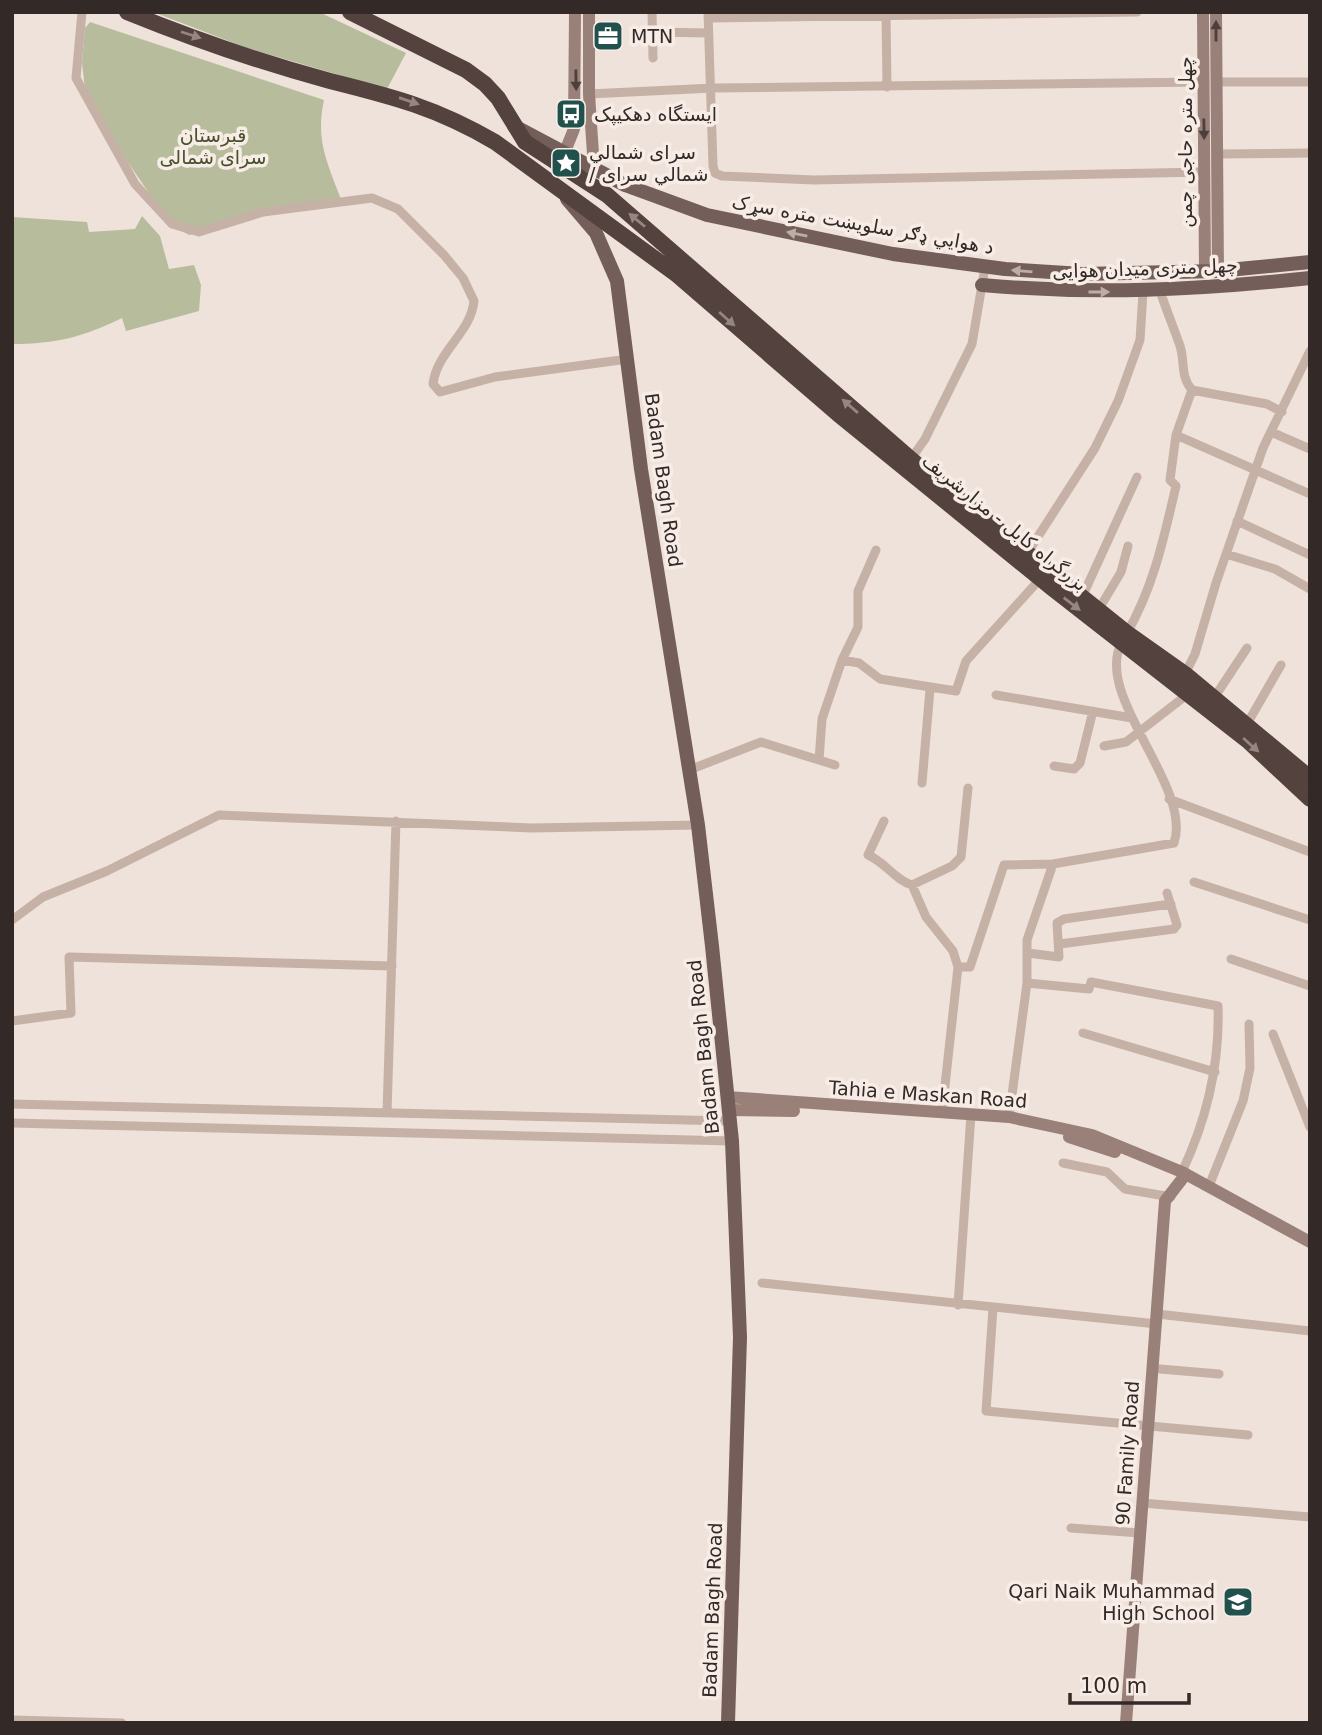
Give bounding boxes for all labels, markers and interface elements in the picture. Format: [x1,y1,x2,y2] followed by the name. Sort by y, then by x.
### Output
[591,19,625,53] office icon: MTN
[1210,20,1222,42] one-way arrow
[631,25,673,47] place label: MTN
[181,30,202,41] one-way arrow
[1174,56,1197,228] street label: چهل متره حاجی چمن
[570,70,582,92] one-way arrow
[398,96,419,107] one-way arrow
[554,97,588,131] bus stop icon: ایستگاه دهکیپک
[594,103,717,126] place label: ایستگاه دهکیپک
[1198,119,1210,141] one-way arrow
[160,124,266,169] park label: قبرستان سرای شمالی
[589,141,708,186] place label: سرای شمالي / شمالي سرای
[549,146,583,180] place icon: سرای شمالي / شمالي سرای
[730,190,996,259] street label: د هوايي ډګر سلویښت متره سړک
[628,213,645,228] one-way arrow
[786,229,808,240] one-way arrow
[1052,254,1238,283] street label: چهل متری میدان هوایی
[1010,265,1032,276] one-way arrow
[1088,286,1110,298] one-way arrow
[718,311,735,327] one-way arrow
[641,392,687,568] street label: Badam Bagh Road
[841,398,859,414] one-way arrow
[918,449,1092,596] street label: بزرگراه کابل - مزارشریف
[1063,597,1081,612] one-way arrow
[1242,737,1260,753] one-way arrow
[683,959,723,1135] street label: Badam Bagh Road
[827,1076,1028,1112] street label: Tahia e Maskan Road
[1111,1380,1143,1526] street label: 90 Family Road
[698,1522,726,1698] street label: Badam Bagh Road
[1008,1580,1215,1624] place label: Qari Naik Muhammad High School
[1221,1585,1255,1619] school or university icon: Qari Naik Muhammad High School
[1070,1662,1189,1706] scale bar
[1080,1674,1147,1698] text: 100 m

